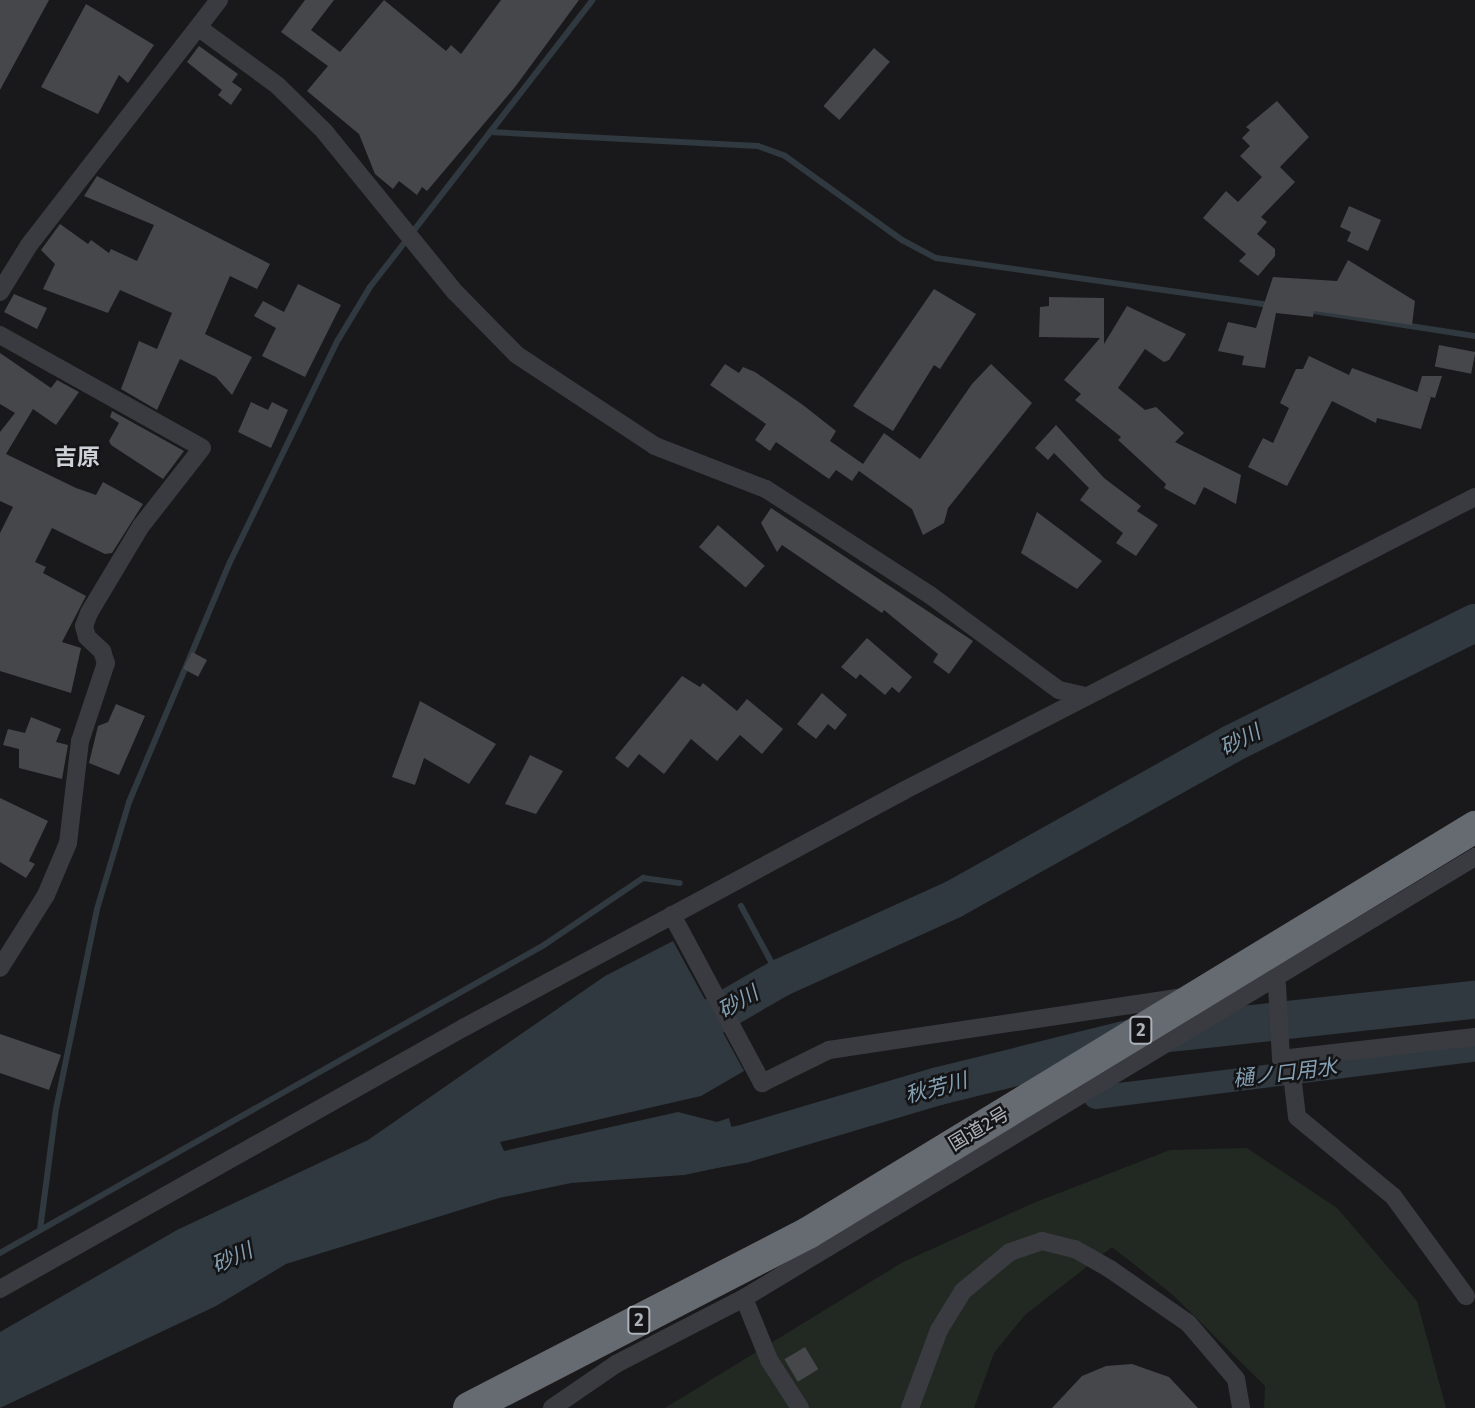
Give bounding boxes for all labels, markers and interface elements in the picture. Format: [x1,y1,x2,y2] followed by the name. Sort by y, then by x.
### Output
[54,443,100,471] district label: 吉原
[1216,719,1264,761] water label: 砂川
[714,981,762,1023] water label: 砂川
[1129,1015,1153,1044] road number: 2
[1231,1054,1339,1092] water label: 樋ノ口用水
[902,1068,970,1108] water label: 秋芳川
[945,1102,1013,1156] street label: 国道2号
[208,1238,256,1278] water label: 砂川
[627,1306,651,1335] road number: 2

